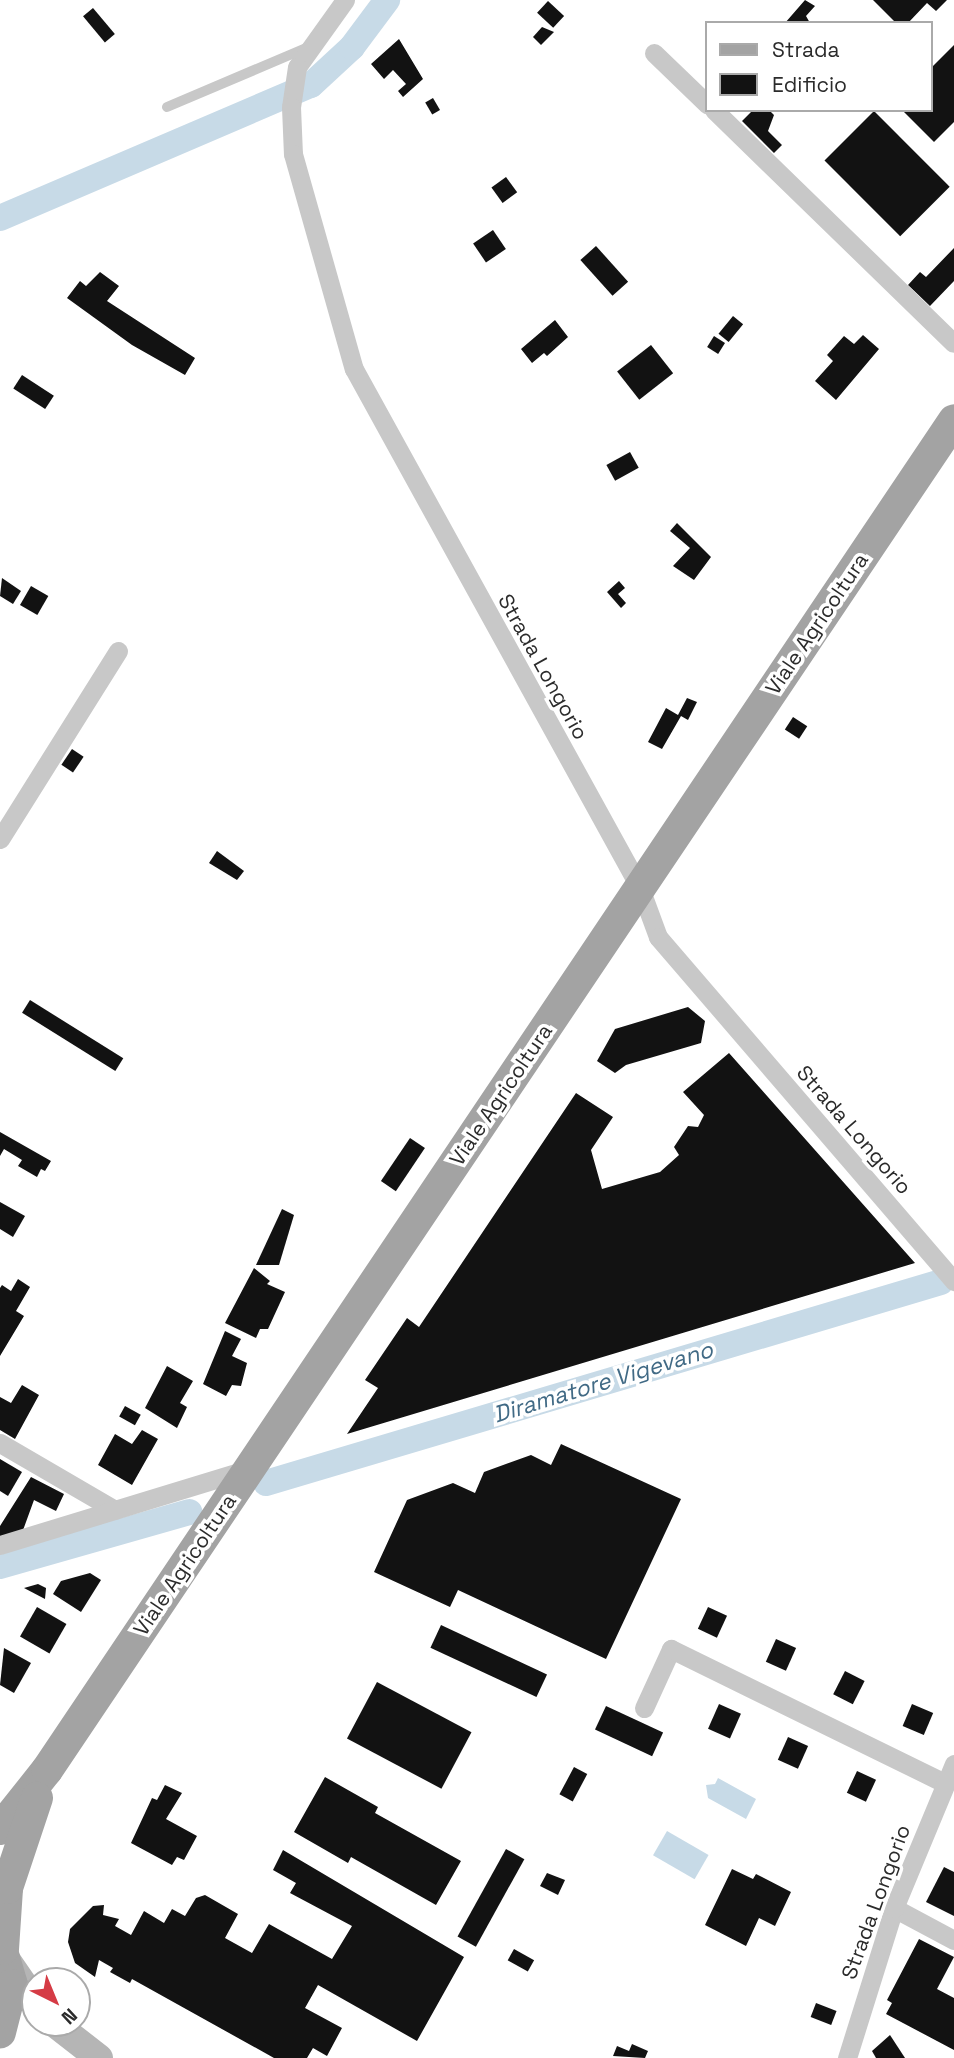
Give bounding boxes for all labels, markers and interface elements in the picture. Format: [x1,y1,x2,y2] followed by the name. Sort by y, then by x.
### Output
[706,21,933,112] legend
[772,36,839,63] text: Strada
[772,71,847,98] text: Edificio
[760,548,874,700] street label: Viale Agricoltura
[493,590,593,744] street label: Strada Longorio
[444,1019,558,1171] street label: Viale Agricoltura
[791,1060,917,1200] street label: Strada Longorio
[490,1335,716,1429] water label: Diramatore Vigevano
[128,1489,242,1641] street label: Viale Agricoltura
[836,1821,916,1983] street label: Strada Longorio
[21,1967,91,2037] north arrow
[56,2003,82,2030] text: N

